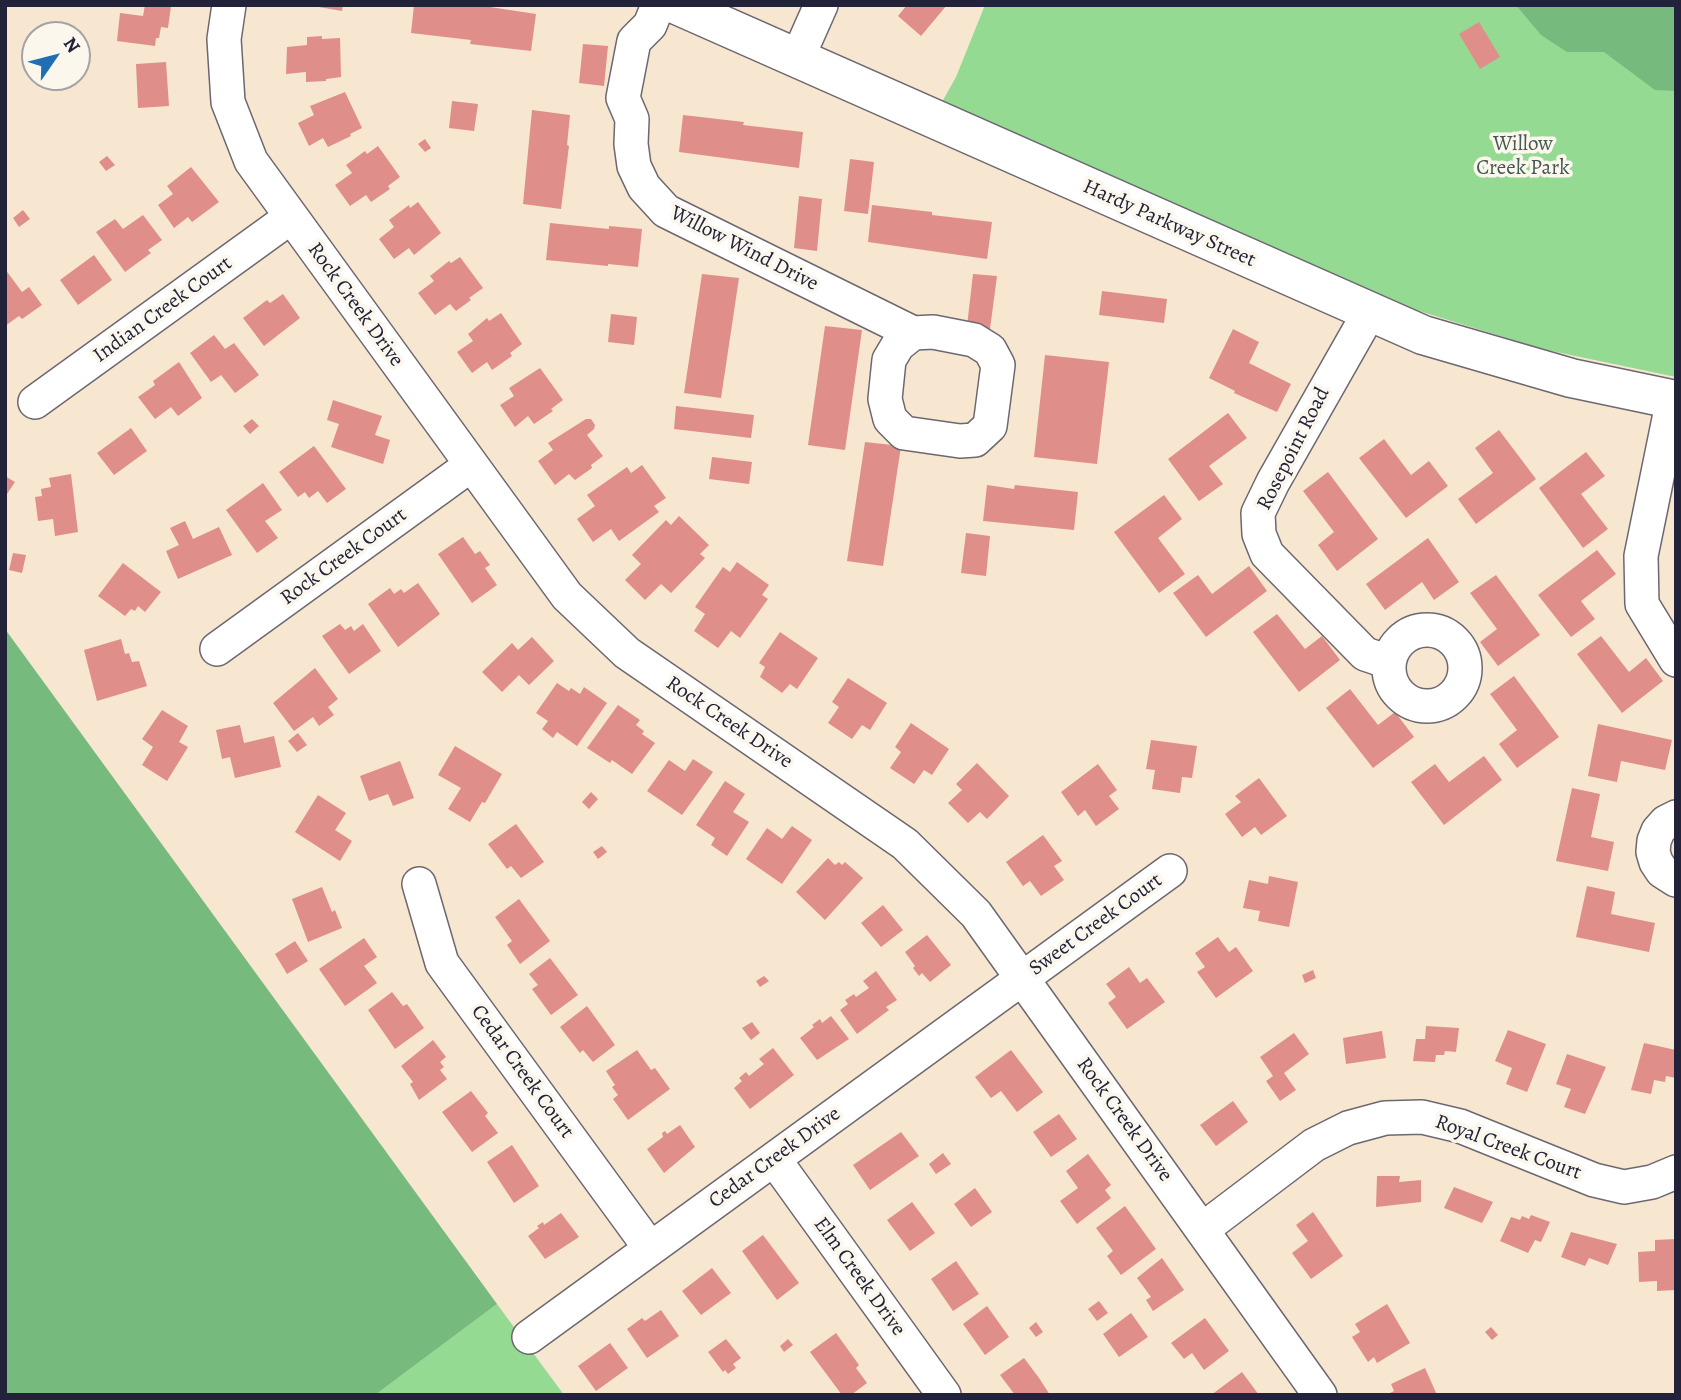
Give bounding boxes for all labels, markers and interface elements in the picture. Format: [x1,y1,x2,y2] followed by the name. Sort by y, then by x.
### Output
[21,21,91,91] north arrow
[57,32,86,58] text: N
[1476,132,1570,182] park label: Willow Creek Park
[1079,175,1259,273] street label: Hardy Parkway Street
[666,201,822,297] street label: Willow Wind Drive
[302,238,408,372] street label: Rock Creek Drive
[89,251,237,369] street label: Indian Creek Court
[1252,383,1336,515] street label: Rosepoint Road
[276,503,412,611] street label: Rock Creek Court
[661,671,797,775] street label: Rock Creek Drive
[1024,868,1168,982] street label: Sweet Creek Court
[465,1000,579,1144] street label: Cedar Creek Court
[1071,1053,1177,1187] street label: Rock Creek Drive
[704,1102,846,1214] street label: Cedar Creek Drive
[1431,1110,1585,1186] street label: Royal Creek Court
[808,1213,910,1341] street label: Elm Creek Drive

